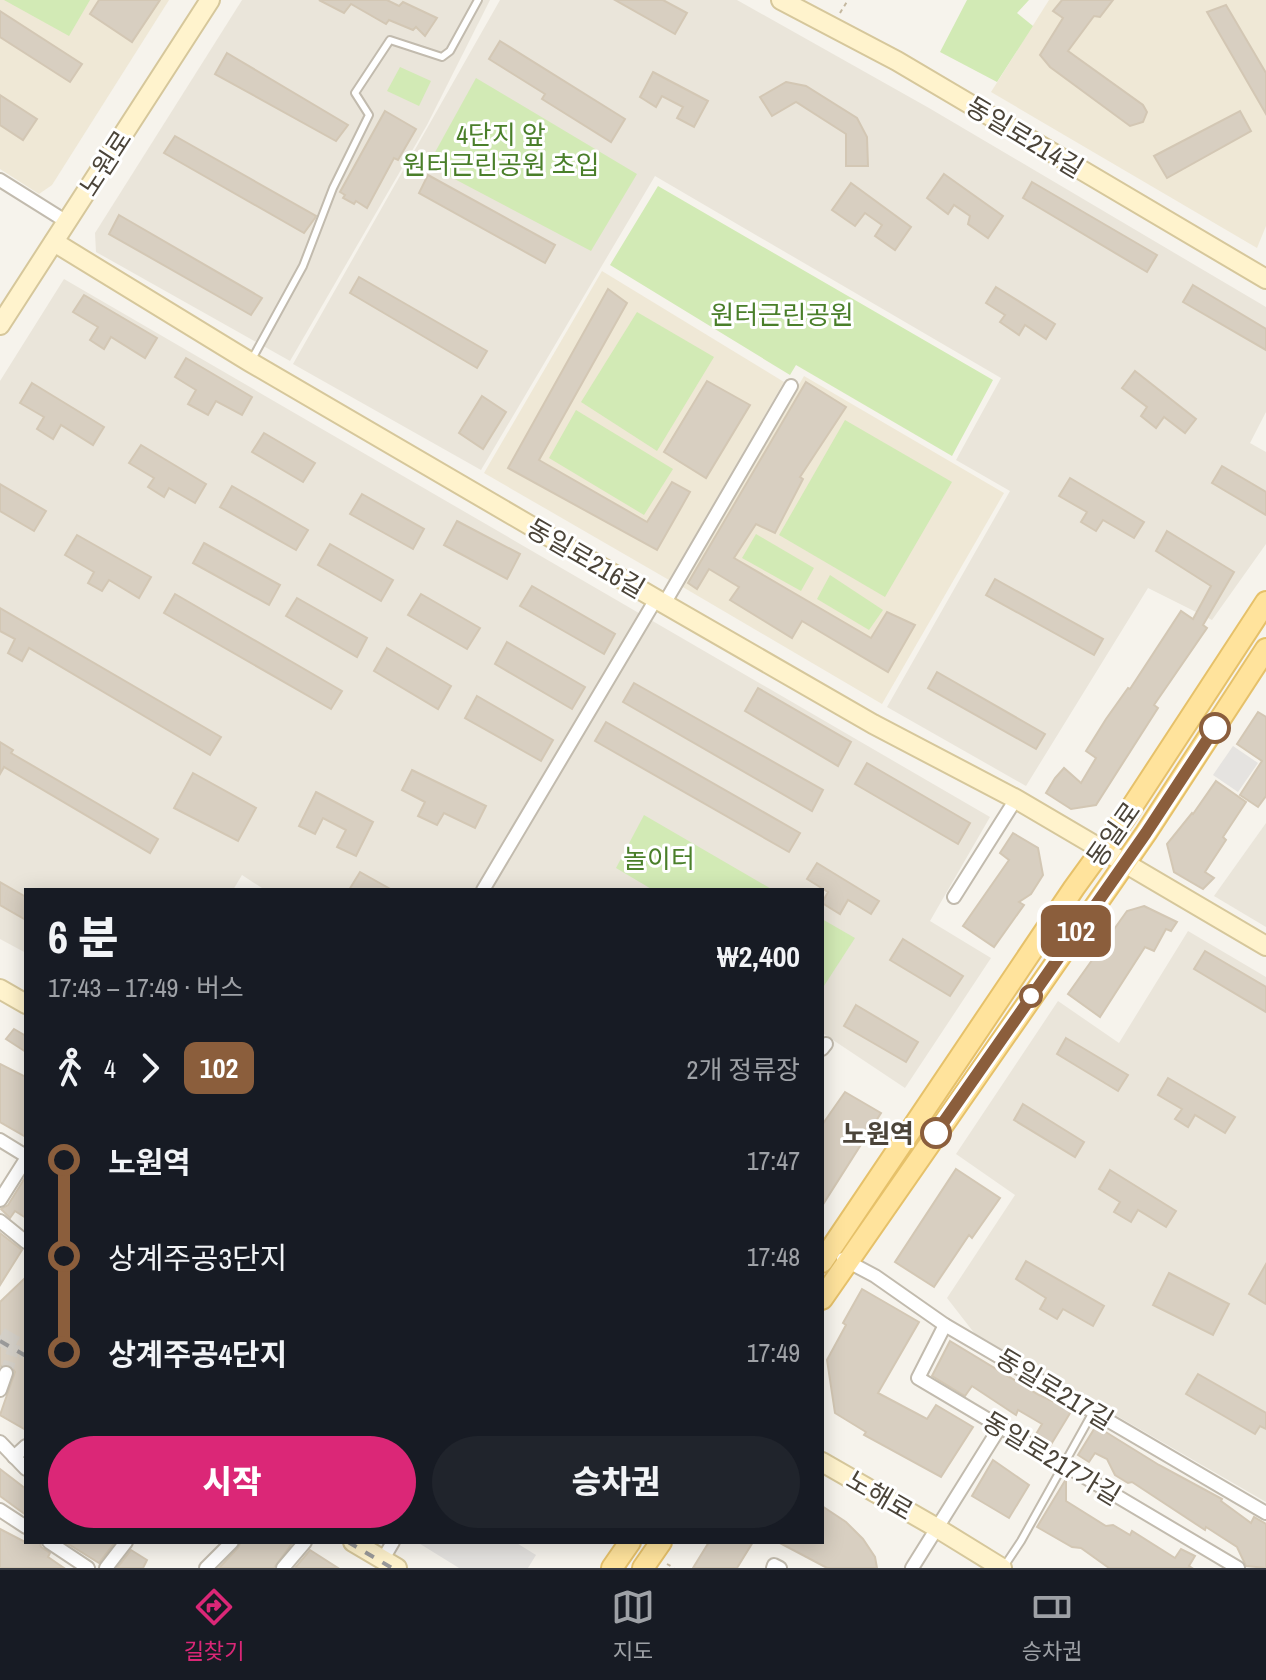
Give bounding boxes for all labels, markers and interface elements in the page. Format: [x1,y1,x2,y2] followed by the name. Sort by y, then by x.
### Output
[960,88,1090,186] street label: 동일로214길
[402,117,600,182] park label: 4단지 앞 원터근린공원 초입
[71,123,139,203] street label: 노원로
[710,297,854,332] park label: 원터근린공원
[520,510,652,606] street label: 동일로216길
[1200,713,1230,743] unlabelled marker
[1078,795,1148,873] street label: 동일로
[623,841,695,876] park label: 놀이터
[1030,905,1122,957] line badge: 102
[48,907,119,967] text: 6 분
[1057,912,1095,950] text: 102
[717,936,800,976] text: ₩2,400
[48,970,244,1005] text: 17:43 – 17:49 · 버스
[1020,985,1042,1007] unlabelled marker
[48,1046,92,1090] icon: walk
[128,1046,172,1090] icon: forward
[200,1049,238,1087] text: 102
[104,1051,116,1086] text: 4
[687,1052,800,1087] text: 2개 정류장
[842,1116,914,1151] place label: 노원역
[921,1118,951,1148] marker: 노원역
[108,1142,191,1182] text: 노원역
[747,1143,800,1178] text: 17:47
[108,1238,287,1278] text: 상계주공3단지
[747,1239,800,1274] text: 17:48
[108,1334,287,1374] text: 상계주공4단지
[747,1335,800,1370] text: 17:49
[990,1340,1120,1438] street label: 동일로217길
[976,1403,1128,1513] street label: 동일로217가길
[48,1436,416,1528] button: 시작
[432,1436,800,1528] button: 승차권
[840,1462,920,1528] street label: 노해로
[183,1585,244,1666] tab: 길찾기
[611,1585,655,1666] tab: 지도
[1022,1585,1083,1666] tab: 승차권

